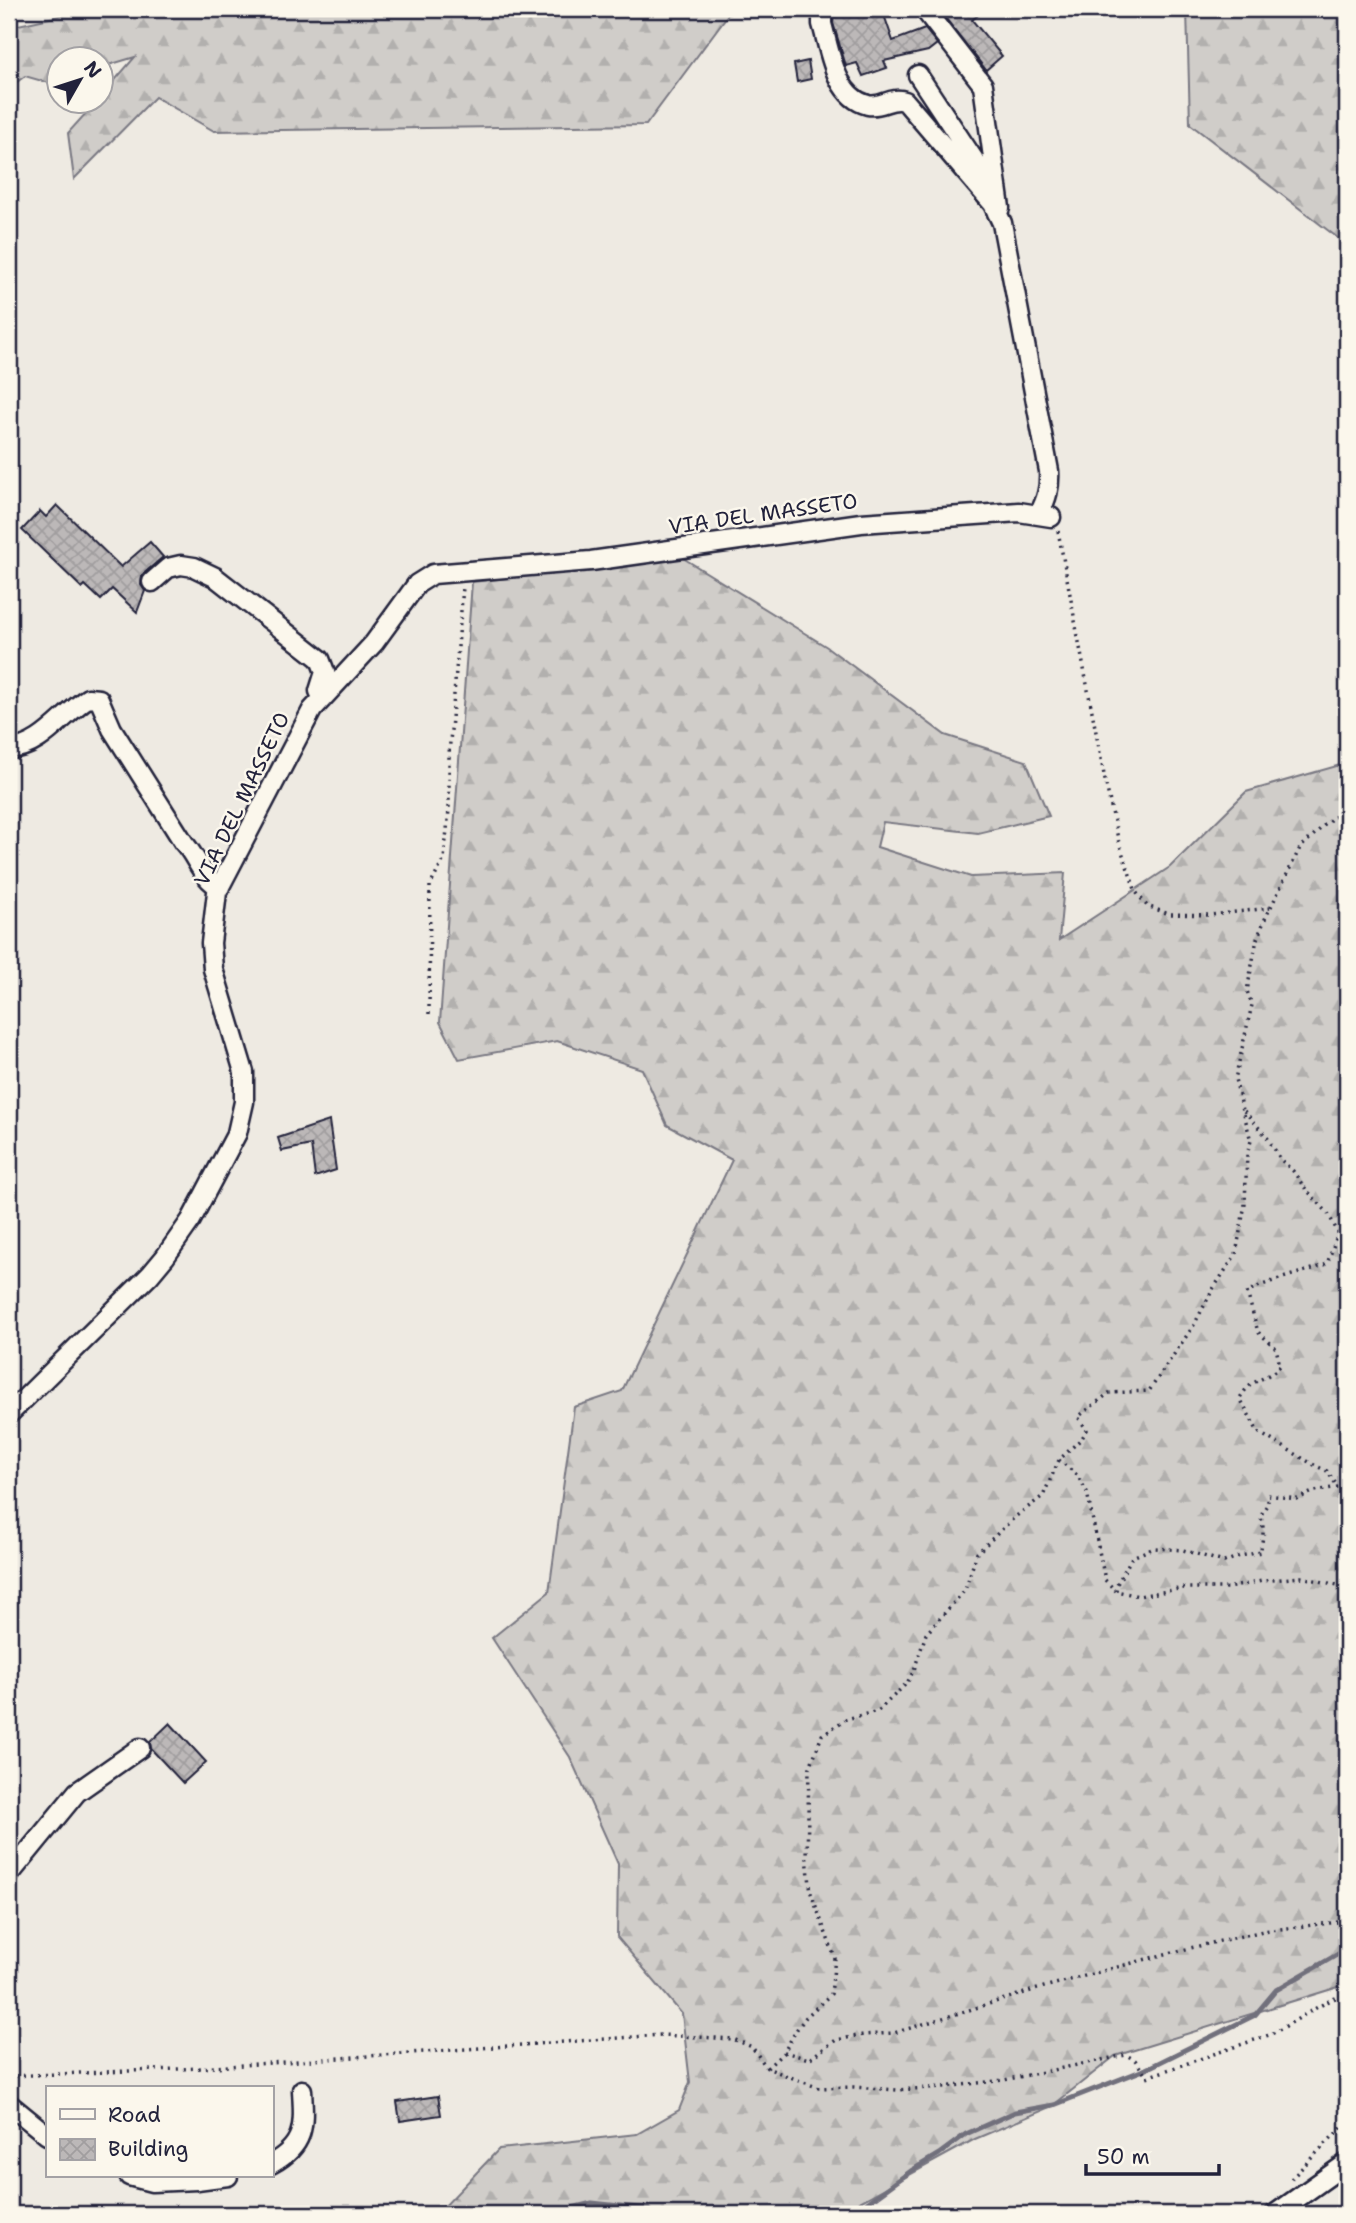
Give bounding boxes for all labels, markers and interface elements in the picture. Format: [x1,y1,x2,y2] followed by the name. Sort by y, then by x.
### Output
[46,46,116,116] north arrow
[78,56,107,83] text: N
[667,487,859,541] street label: VIA DEL MASSETO
[188,707,296,891] street label: VIA DEL MASSETO
[46,2086,273,2178] legend
[108,2101,161,2129] text: Road
[1086,2132,1220,2176] scale bar
[108,2135,188,2163] text: Building
[1097,2143,1150,2171] text: 50 m

